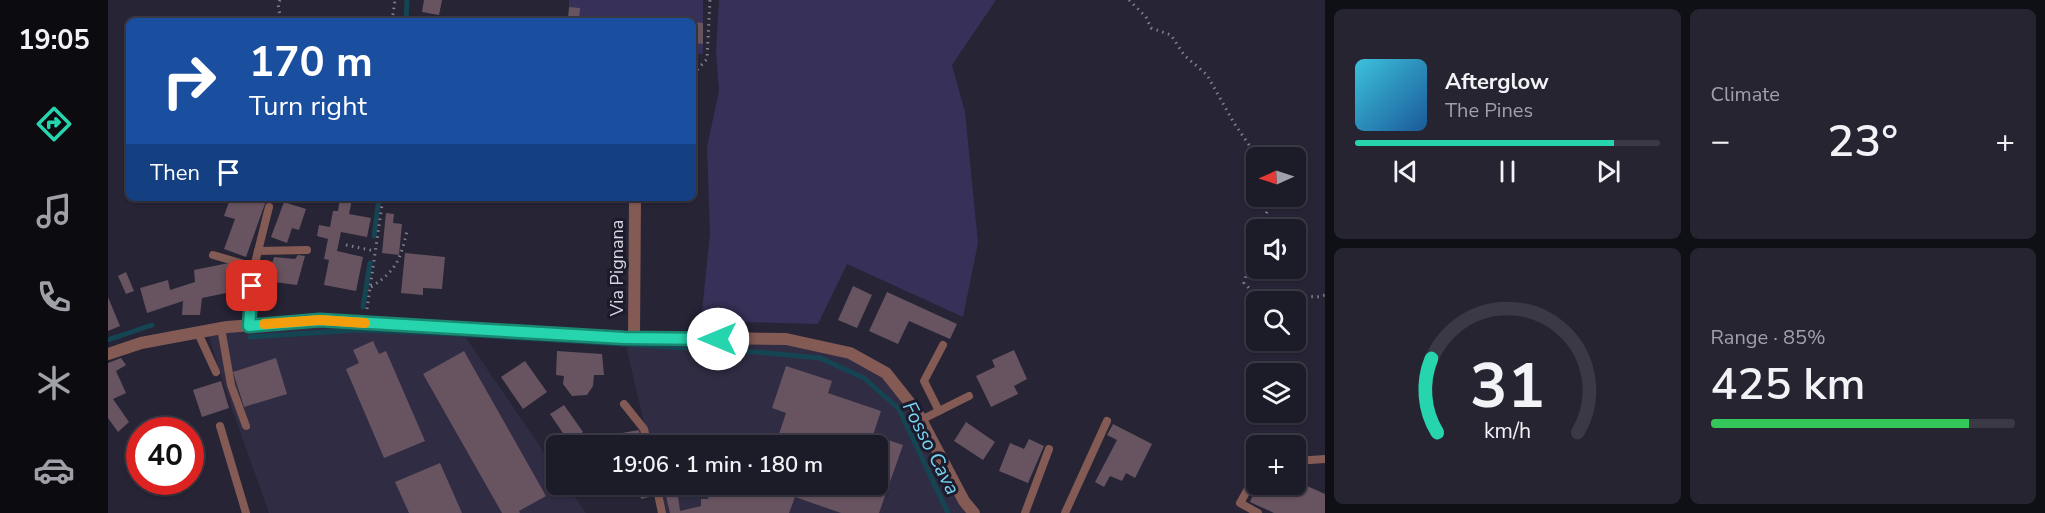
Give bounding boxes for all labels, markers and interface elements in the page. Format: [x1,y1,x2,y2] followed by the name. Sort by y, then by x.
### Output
[18,22,90,59] text: 19:05
[249,34,373,91] text: 170 m
[150,42,228,120] icon: right
[1445,67,1549,97] text: Afterglow
[1711,81,1780,108] text: Climate
[249,88,367,125] text: Turn right
[1445,97,1533,124] text: The Pines
[33,103,75,145] icon: directions
[1827,111,1898,172] text: 23°
[1711,119,1730,164] text: −
[1995,119,2015,164] text: +
[1246,147,1306,207] north arrow
[1246,147,1306,495] map controls
[1389,155,1422,188] icon: previous
[1491,155,1524,188] icon: pause
[1592,155,1625,188] icon: next
[212,156,245,189] icon: arrive
[150,158,200,188] text: Then
[33,190,75,232] icon: music
[1246,219,1306,279] button: sound
[605,220,629,317] street label: Via Pignana
[226,260,277,311] pin
[235,269,268,302] icon: arrive
[33,276,75,318] icon: phone
[1246,291,1306,351] button: search
[686,307,750,371] position arrow
[1711,324,1826,351] text: Range · 85%
[1470,344,1545,429] text: 31
[1711,354,1866,415] text: 425 km
[33,362,75,404] icon: climate
[1246,363,1306,423] button: layers
[896,397,966,499] water label: Fosso Cava
[1484,416,1531,446] text: km/h
[126,417,204,495] speed limit sign: 40
[1246,435,1306,495] button: +
[33,449,75,491] icon: car
[611,450,823,480] text: 19:06 · 1 min · 180 m

